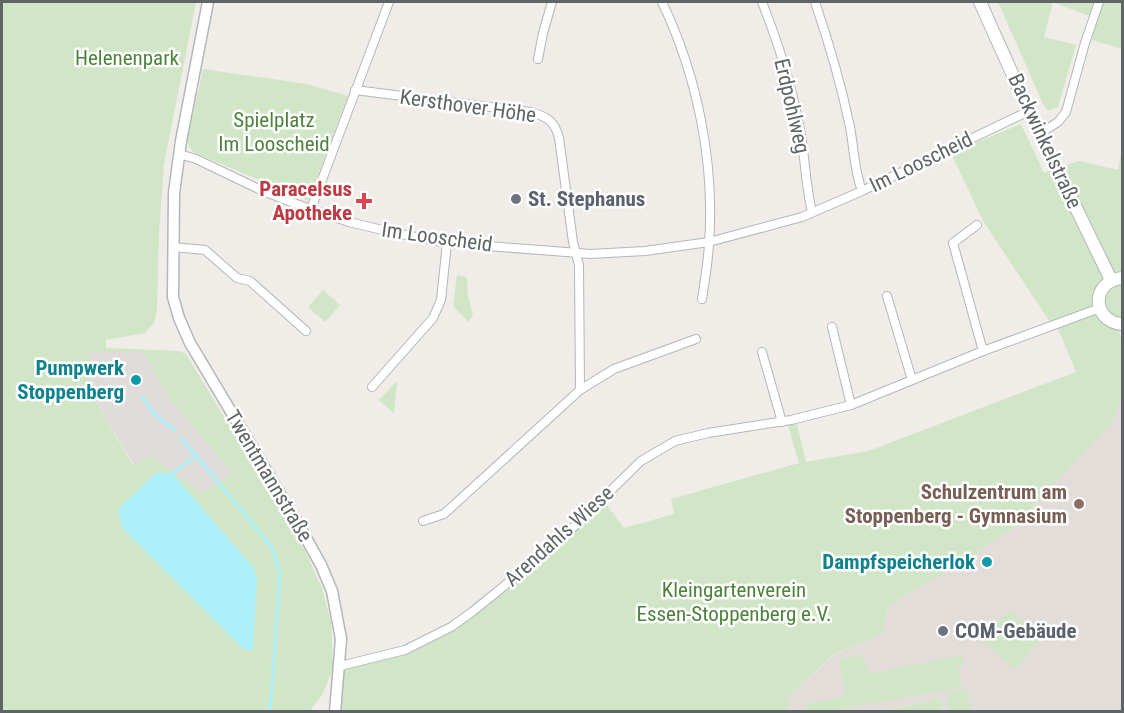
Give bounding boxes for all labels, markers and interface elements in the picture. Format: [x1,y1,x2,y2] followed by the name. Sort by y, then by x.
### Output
[75,46,180,70] park label: Helenenpark
[769,56,815,156] street label: Erdpohlweg
[1003,70,1087,212] street label: Backwinkelstraße
[398,85,538,127] street label: Kersthover Höhe
[218,108,330,156] park label: Spielplatz Im Looscheid
[866,127,976,197] street label: Im Looscheid
[259,177,352,225] place label: Paracelsus Apotheke
[528,187,645,211] place label: St. Stephanus
[509,192,523,206] marker: St. Stephanus
[357,194,371,208] marker: Paracelsus Apotheke
[380,217,494,257] street label: Im Looscheid
[17,356,125,404] place label: Pumpwerk Stoppenberg
[129,373,143,387] marker: Pumpwerk Stoppenberg
[220,406,318,546] street label: Twentmannstraße
[845,480,1067,528] place label: Schulzentrum am Stoppenberg - Gymnasium
[500,481,619,591] street label: Arendahls Wiese
[1072,497,1086,511] marker: Schulzentrum am Stoppenberg - Gymnasium
[822,550,976,574] place label: Dampfspeicherlok
[980,555,994,569] marker: Dampfspeicherlok
[637,578,831,626] park label: Kleingartenverein Essen-Stoppenberg e.V.
[955,619,1077,643] place label: COM-Gebäude
[936,624,950,638] marker: COM-Gebäude

